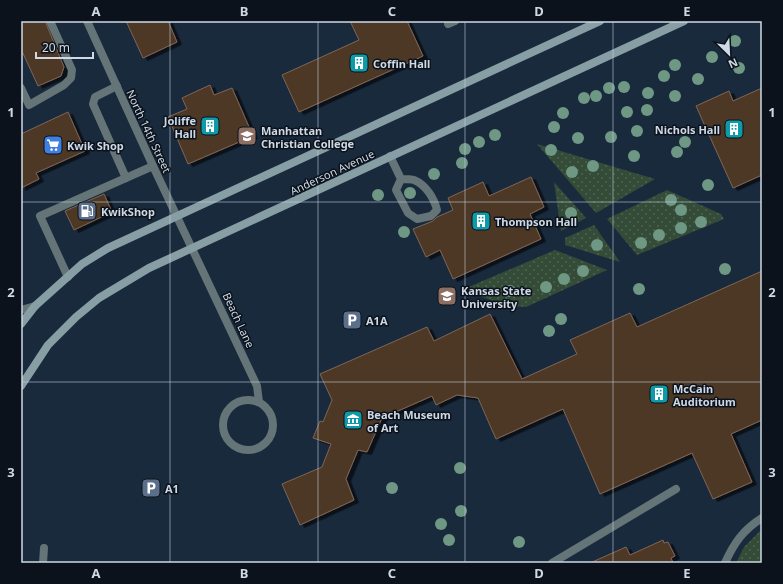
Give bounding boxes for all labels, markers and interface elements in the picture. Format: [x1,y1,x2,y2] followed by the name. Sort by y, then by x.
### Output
[92,2,101,20] text: A
[240,2,248,20] text: B
[388,2,396,20] text: C
[534,2,544,20] text: D
[683,2,691,20] text: E
[36,34,93,60] scale bar
[709,34,749,74] north arrow
[42,39,70,56] text: 20 m
[348,52,370,74] building icon: Coffin Hall
[726,55,740,72] text: N
[373,56,430,71] place label: Coffin Hall
[123,87,175,175] street label: North 14th Street
[7,103,15,121] text: 1
[768,103,776,121] text: 1
[163,113,196,141] place label: Joliffe Hall
[199,115,221,137] building icon: Joliffe Hall
[723,118,745,140] building icon: Nichols Hall
[655,122,720,137] place label: Nichols Hall
[261,123,355,151] place label: Manhattan Christian College
[236,125,258,147] school or university icon: Manhattan Christian College
[42,134,64,156] supermarket icon: Kwik Shop
[67,138,124,153] place label: Kwik Shop
[287,146,377,198] street label: Anderson Avenue
[76,200,98,222] fuel station icon: KwikShop
[101,204,155,219] place label: KwikShop
[470,210,492,232] building icon: Thompson Hall
[495,214,577,229] place label: Thompson Hall
[7,283,15,301] text: 2
[461,283,532,311] place label: Kansas State University
[768,283,776,301] text: 2
[436,285,458,307] school or university icon: Kansas State University
[220,290,258,350] street label: Beach Lane
[341,309,363,331] parking icon: A1A
[366,313,388,328] place label: A1A
[673,381,736,409] place label: McCain Auditorium
[648,383,670,405] building icon: McCain Auditorium
[367,407,451,435] place label: Beach Museum of Art
[342,409,364,431] museum icon: Beach Museum of Art
[7,463,15,481] text: 3
[768,463,776,481] text: 3
[140,477,162,499] parking icon: A1
[165,481,179,496] place label: A1
[92,564,101,582] text: A
[240,564,248,582] text: B
[388,564,396,582] text: C
[534,564,544,582] text: D
[683,564,691,582] text: E

